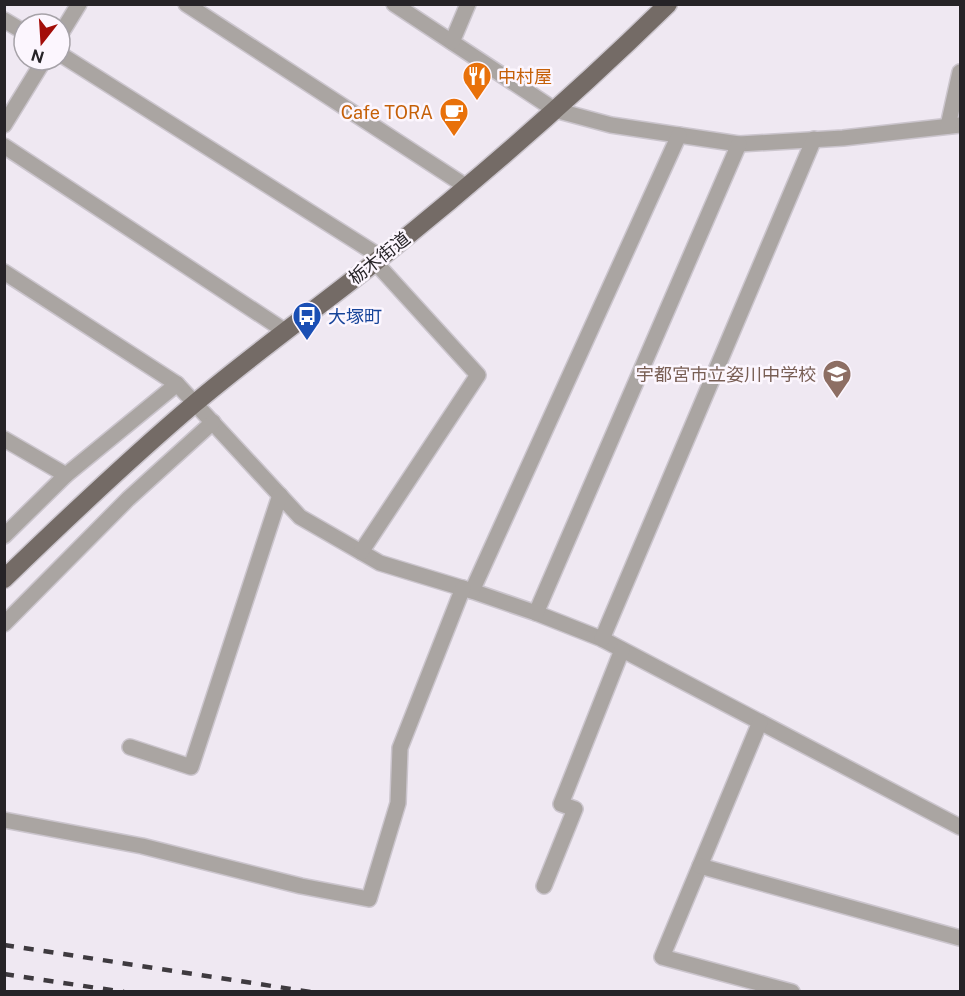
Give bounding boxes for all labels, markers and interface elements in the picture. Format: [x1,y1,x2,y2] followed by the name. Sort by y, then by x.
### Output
[12,12,72,72] north arrow
[29,45,47,67] text: N
[461,60,493,102] restaurant icon: 中村屋
[498,66,552,87] place label: 中村屋
[438,96,470,138] cafe icon: Cafe TORA
[341,102,433,123] place label: Cafe TORA
[344,228,414,288] street label: 栃木街道
[291,300,323,342] bus stop icon: 大塚町
[328,306,382,327] place label: 大塚町
[821,358,853,400] school or university icon: 宇都宮市立姿川中学校
[636,364,816,385] place label: 宇都宮市立姿川中学校

